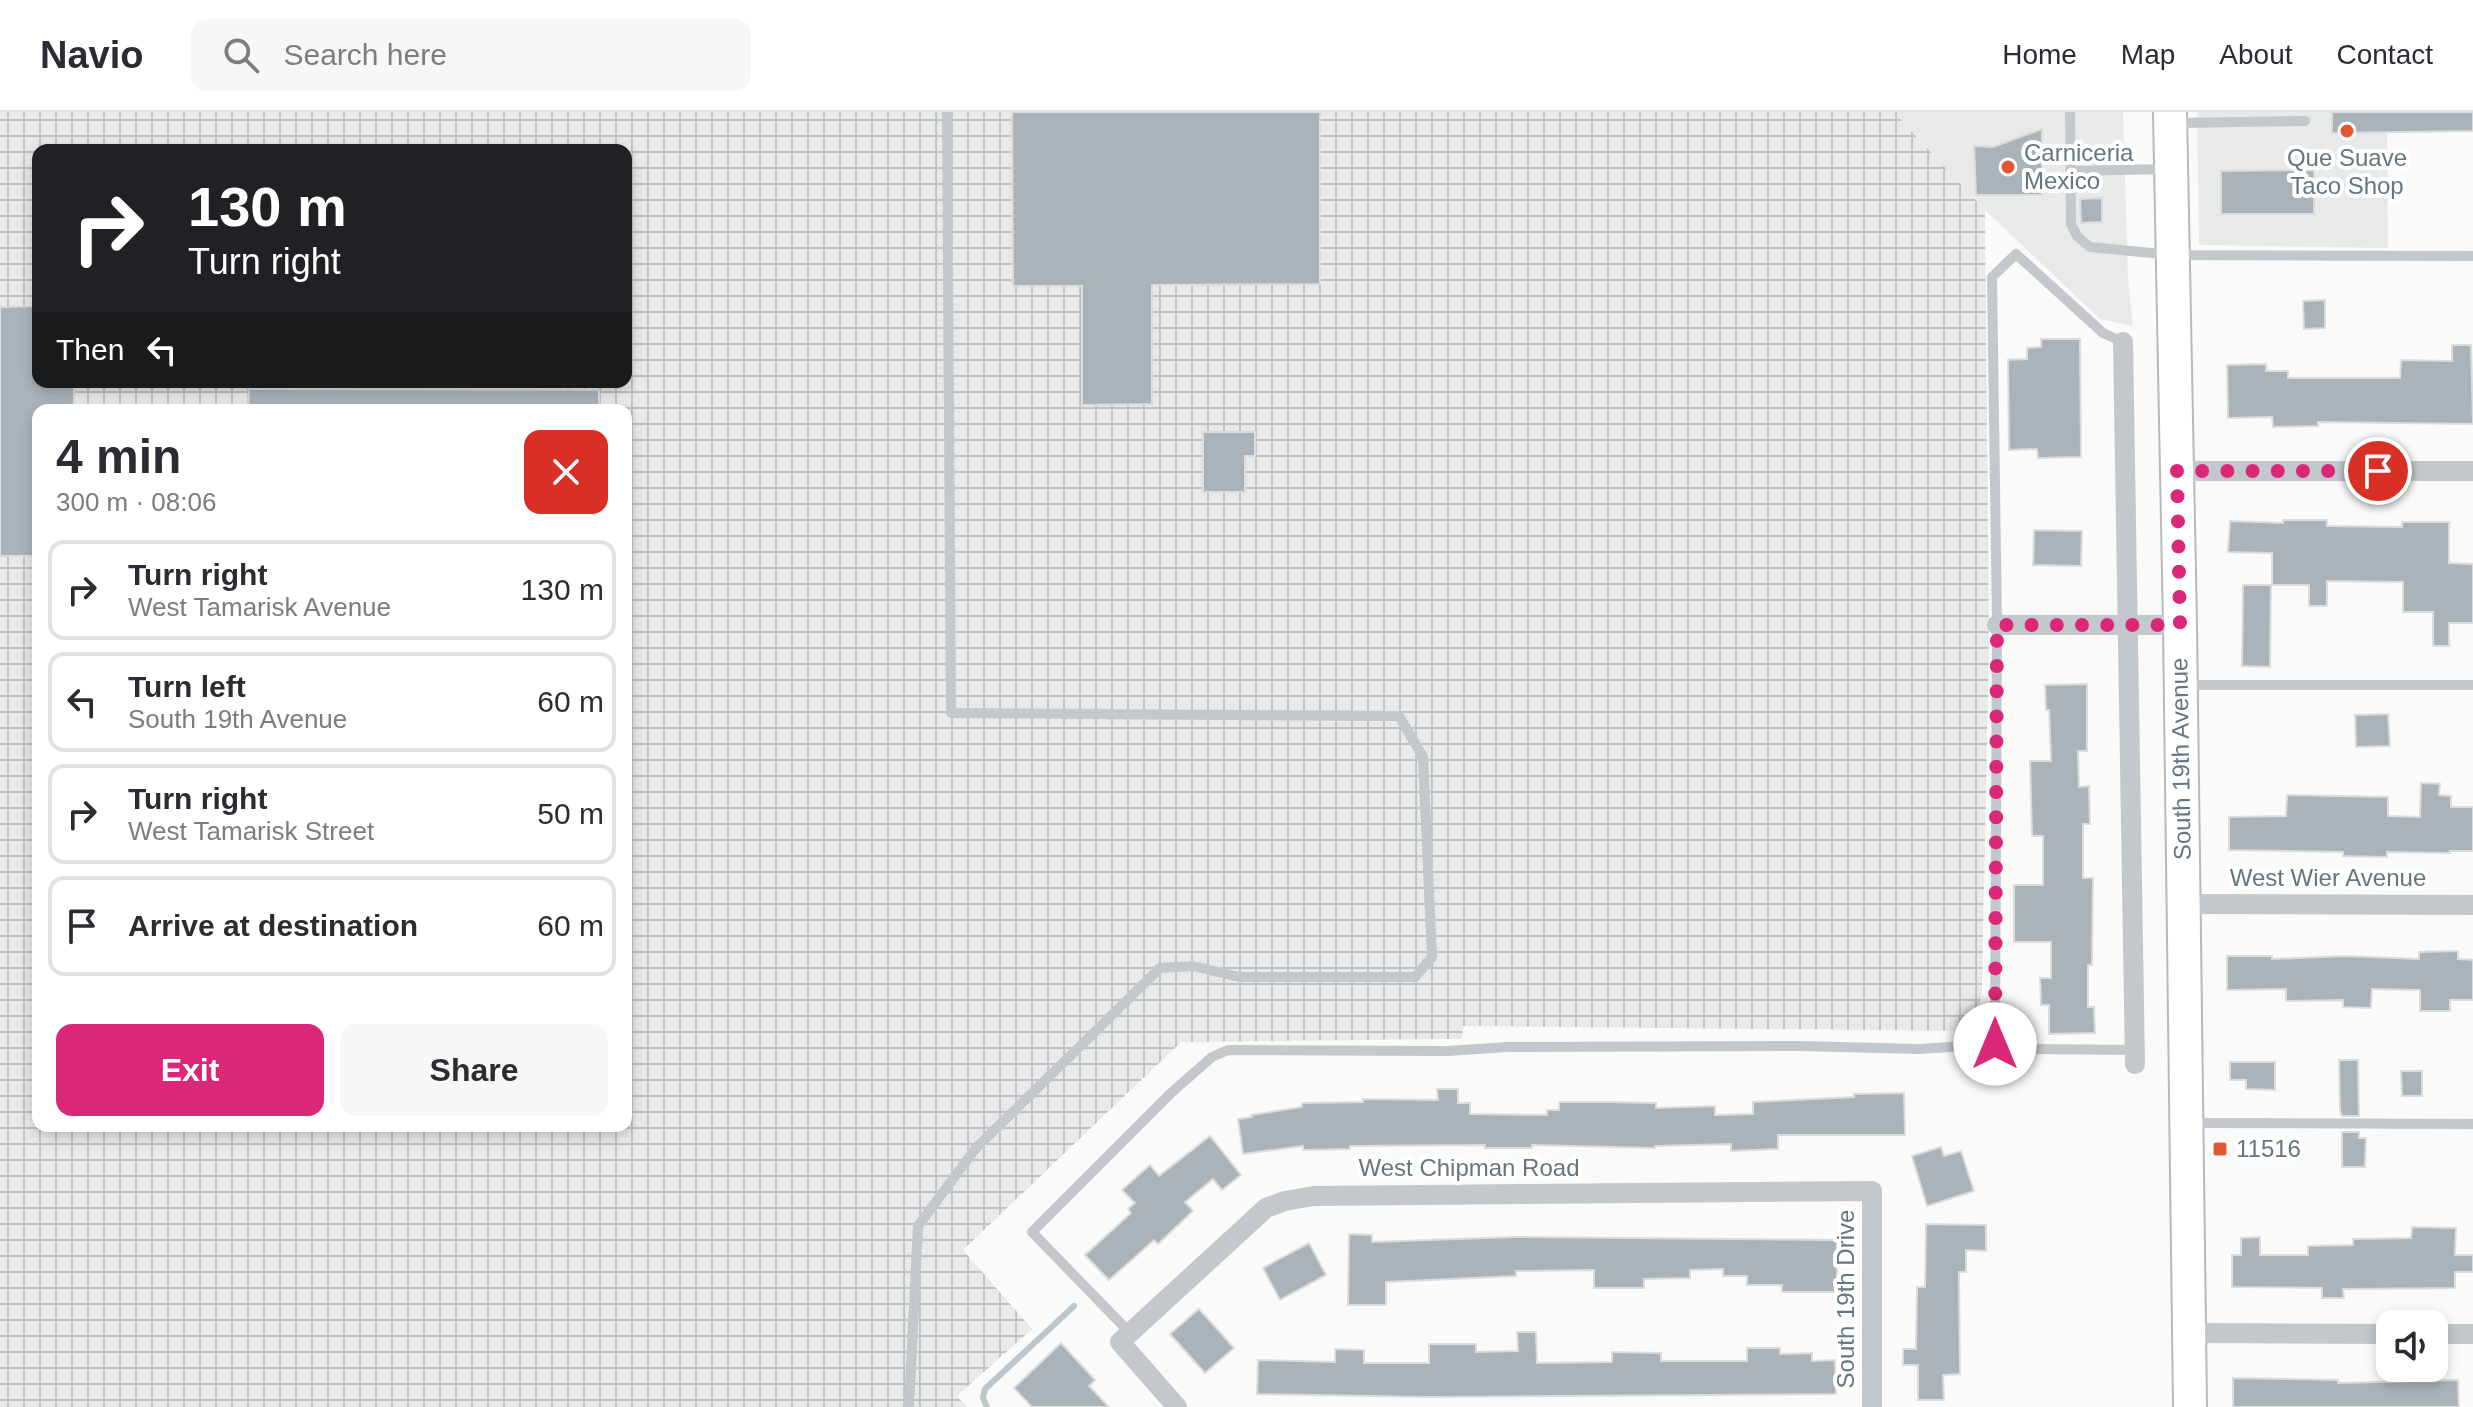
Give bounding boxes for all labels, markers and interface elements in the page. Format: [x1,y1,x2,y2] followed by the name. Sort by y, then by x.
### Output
[191,19,751,91] search box
[219,33,263,77] icon: search
[40,34,143,76] text: Navio
[283,38,447,71] text: Search here
[2002,39,2077,70] text: Home
[2121,39,2175,70] text: Map
[2219,39,2293,70] text: About
[2337,39,2433,70] text: Contact
[2338,122,2356,140] marker: Que Suave Taco Shop
[2024,139,2134,194] place label: Carniceria Mexico
[2287,144,2407,199] place label: Que Suave Taco Shop
[1999,158,2017,176] marker: Carniceria Mexico
[188,175,347,238] text: 130 m
[56,176,160,280] icon: right
[188,241,341,282] text: Turn right
[140,328,184,372] icon: left
[56,333,124,366] text: Then
[56,430,181,483] text: 4 min
[524,430,608,514] button: close
[2344,437,2412,505] pin
[2356,449,2400,493] icon: arrive
[56,487,216,517] text: 300 m · 08:06
[128,558,267,591] text: Turn right
[60,568,104,612] icon: right
[521,573,604,606] text: 130 m
[128,592,391,622] text: West Tamarisk Avenue
[2165,658,2196,860] street label: South 19th Avenue
[128,670,246,703] text: Turn left
[60,680,104,724] icon: left
[537,685,604,718] text: 60 m
[128,704,347,734] text: South 19th Avenue
[128,782,267,815] text: Turn right
[60,792,104,836] icon: right
[537,797,604,830] text: 50 m
[128,816,374,846] text: West Tamarisk Street
[2230,864,2426,891] street label: West Wier Avenue
[60,904,104,948] icon: arrive
[128,909,418,942] text: Arrive at destination
[537,909,604,942] text: 60 m
[1953,1002,2037,1086] position arrow
[56,1024,324,1116] button: Exit
[340,1024,608,1116] button: Share
[2236,1135,2301,1162] place label: 11516
[2211,1140,2229,1158] marker: 11516
[1359,1154,1580,1181] street label: West Chipman Road
[1832,1210,1859,1388] street label: South 19th Drive
[2376,1310,2448,1382] map controls
[2376,1310,2448,1382] button: sound

